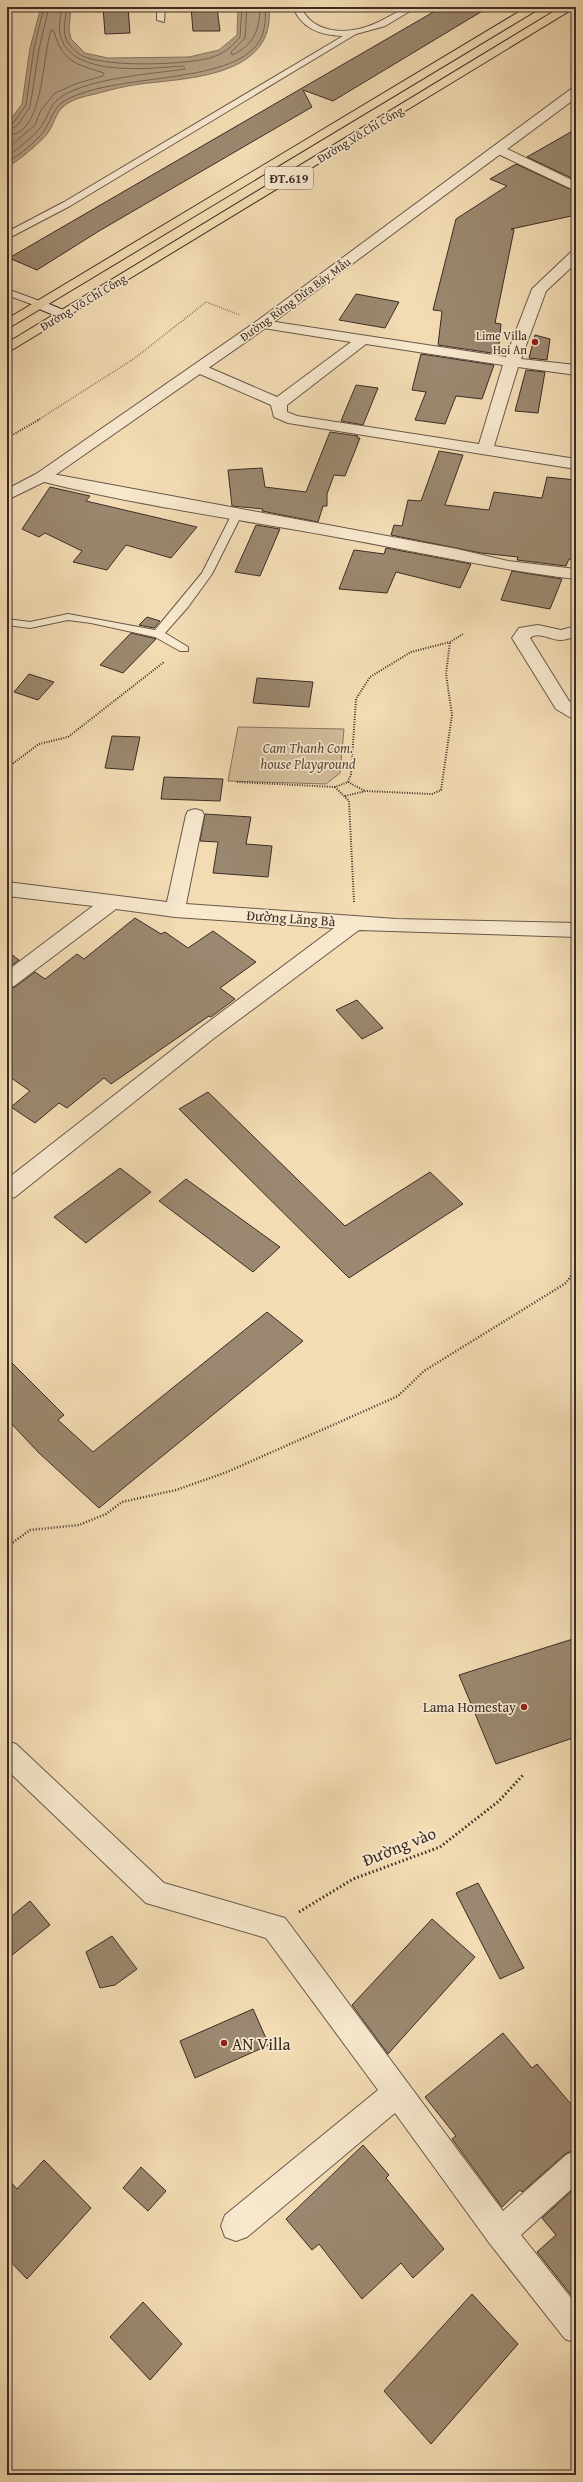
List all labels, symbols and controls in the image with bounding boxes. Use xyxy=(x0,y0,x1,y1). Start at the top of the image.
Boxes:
street label: Đường Võ Chí Công xyxy=(314,101,406,167)
road number: ĐT.619 xyxy=(265,167,313,189)
street label: Đường Rừng Dừa Bảy Mẫu xyxy=(236,253,354,345)
street label: Đường Võ Chí Công xyxy=(37,269,129,335)
place label: Lime Villa Hoi An xyxy=(476,327,527,358)
marker: Lime Villa Hoi An xyxy=(530,337,540,347)
park label: Cam Thanh Com. house Playground xyxy=(260,738,356,774)
street label: Đường Lăng Bà xyxy=(246,905,336,931)
place label: Lama Homestay xyxy=(423,1697,516,1717)
marker: Lama Homestay xyxy=(519,1702,529,1712)
street label: Đường vào xyxy=(358,1820,440,1872)
place label: AN Villa xyxy=(232,2031,291,2056)
marker: AN Villa xyxy=(219,2038,229,2048)

